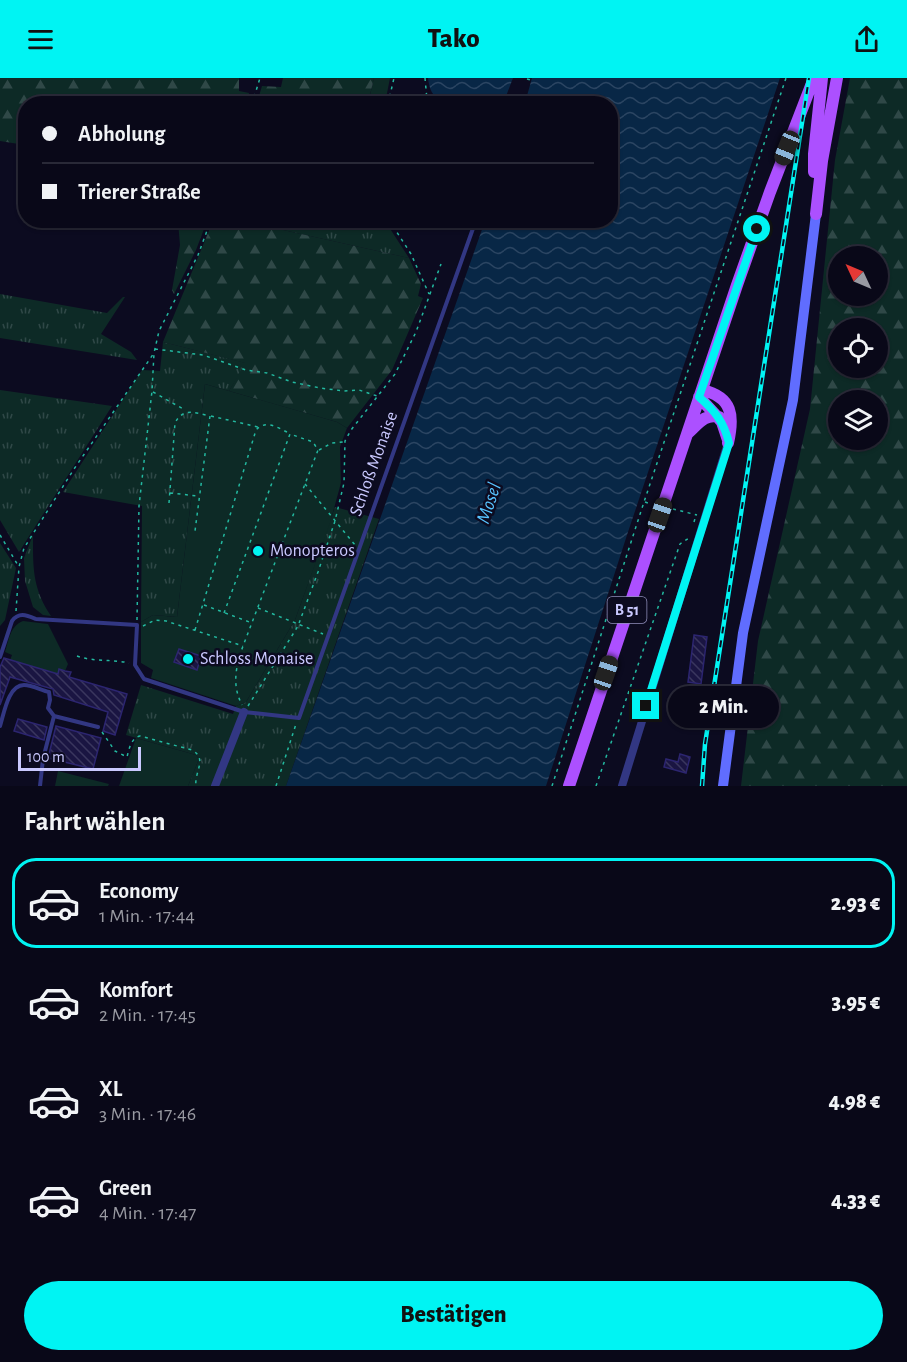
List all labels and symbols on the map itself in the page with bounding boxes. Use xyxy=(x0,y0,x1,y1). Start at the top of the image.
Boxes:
car xyxy=(772,128,802,168)
route start xyxy=(743,215,770,242)
north arrow xyxy=(828,246,888,306)
street label: Schloß Monaise xyxy=(347,409,401,519)
water label: Mosel xyxy=(473,480,505,526)
car xyxy=(646,495,674,535)
place label: Monopteros xyxy=(270,542,355,560)
marker: Monopteros xyxy=(251,544,265,558)
road number: B 51 xyxy=(608,597,646,623)
place label: Schloss Monaise xyxy=(200,650,313,668)
marker: Schloss Monaise xyxy=(181,652,195,666)
car xyxy=(592,653,620,693)
callout: 2 Min. xyxy=(667,685,778,727)
route end xyxy=(632,692,659,719)
scale bar xyxy=(18,744,141,772)

